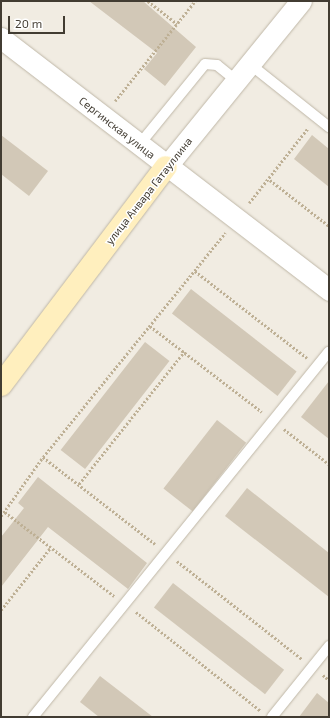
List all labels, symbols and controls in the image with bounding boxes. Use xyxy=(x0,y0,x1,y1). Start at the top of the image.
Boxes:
scale bar xyxy=(10,8,67,34)
text: 20 m xyxy=(15,16,42,30)
street label: Сергинская улица xyxy=(76,94,158,162)
street label: улица Анвара Гатауллина xyxy=(103,135,195,247)

